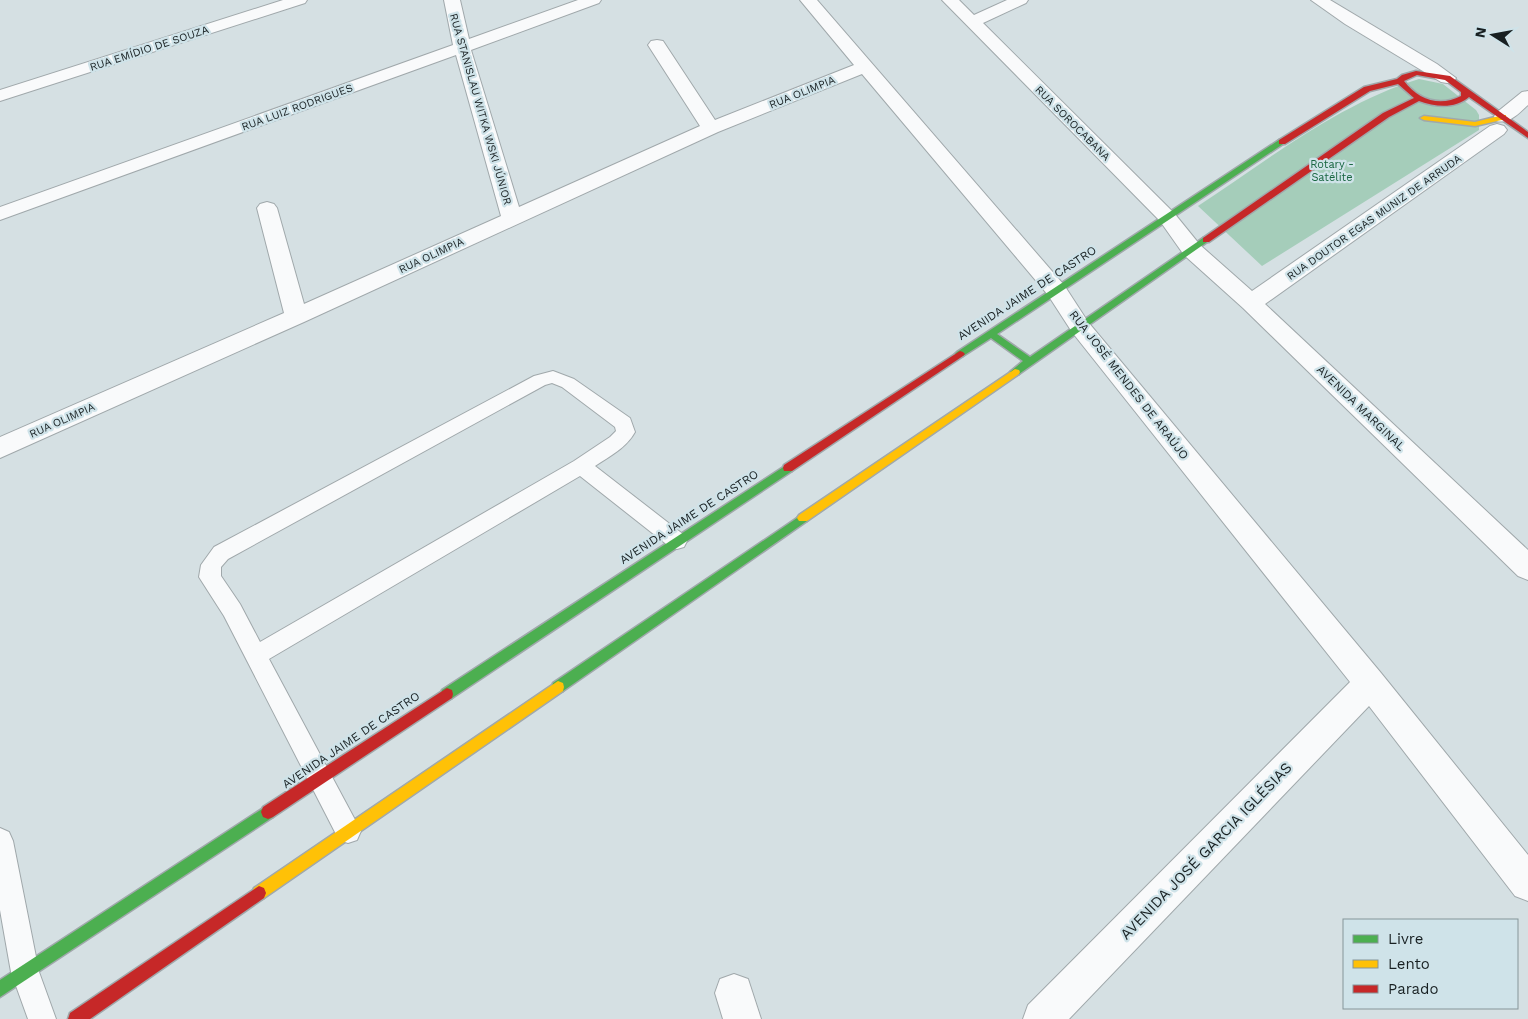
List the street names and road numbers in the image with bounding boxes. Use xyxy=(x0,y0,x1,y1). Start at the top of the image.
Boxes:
street label: RUA STANISLAU WITKA WSKI JÚNIOR xyxy=(447,12,515,206)
street label: RUA EMÍDIO DE SOUZA xyxy=(88,22,210,74)
street label: RUA OLIMPIA xyxy=(767,73,837,112)
street label: RUA LUIZ RODRIGUES xyxy=(240,81,355,134)
street label: RUA SOROCABANA xyxy=(1032,83,1113,164)
street label: RUA DOUTOR EGAS MUNIZ DE ARRUDA xyxy=(1285,152,1464,283)
street label: RUA OLIMPIA xyxy=(397,235,466,276)
street label: AVENIDA JAIME DE CASTRO xyxy=(955,243,1099,343)
street label: RUA JOSÉ MENDES DE ARAÚJO xyxy=(1066,308,1192,462)
street label: AVENIDA MARGINAL xyxy=(1314,362,1408,454)
street label: RUA OLIMPIA xyxy=(28,400,97,441)
street label: AVENIDA JAIME DE CASTRO xyxy=(617,467,761,567)
street label: AVENIDA JAIME DE CASTRO xyxy=(280,689,422,791)
street label: AVENIDA JOSÉ GARCIA IGLÉSIAS xyxy=(1116,759,1296,943)

